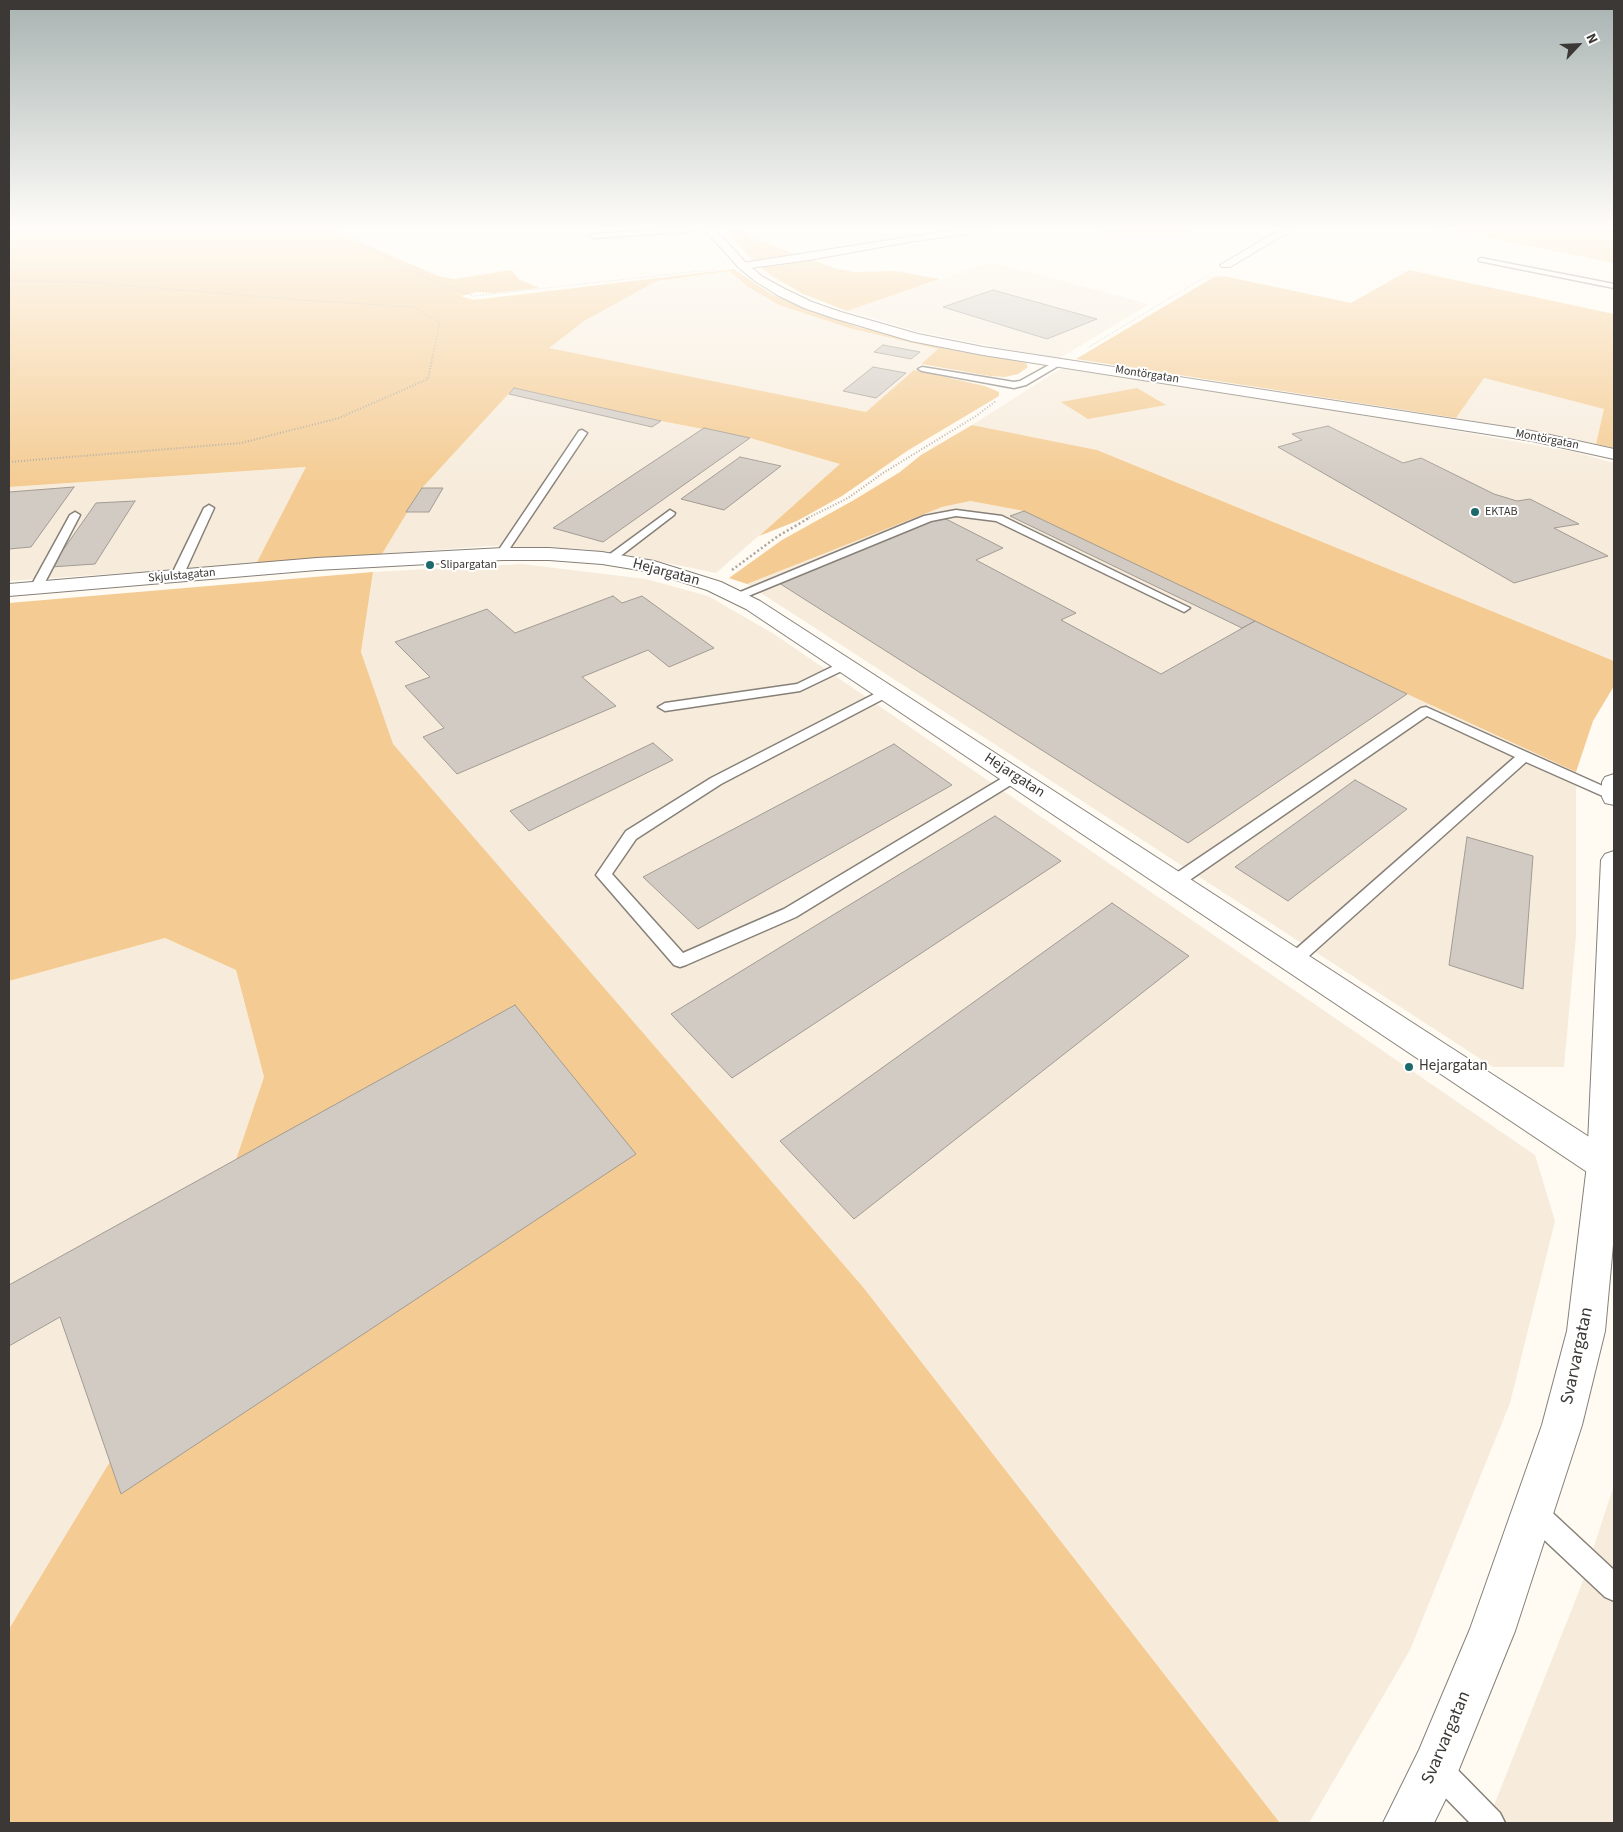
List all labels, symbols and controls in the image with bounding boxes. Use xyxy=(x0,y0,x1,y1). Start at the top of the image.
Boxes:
north arrow xyxy=(1553,20,1603,70)
text: N xyxy=(1581,30,1603,47)
street label: Montörgatan xyxy=(1114,363,1180,387)
street label: Montörgatan xyxy=(1514,427,1580,453)
place label: EKTAB xyxy=(1485,505,1518,519)
marker: EKTAB xyxy=(1469,506,1481,518)
street label: Hejargatan xyxy=(630,555,702,591)
place label: Slipargatan xyxy=(440,558,497,572)
marker: Slipargatan xyxy=(424,559,436,571)
street label: Skjulstagatan xyxy=(148,566,216,586)
street label: Hejargatan xyxy=(980,750,1048,802)
place label: Hejargatan xyxy=(1419,1058,1488,1076)
marker: Hejargatan xyxy=(1403,1061,1415,1073)
street label: Svarvargatan xyxy=(1557,1305,1599,1407)
street label: Svarvargatan xyxy=(1418,1688,1476,1788)

